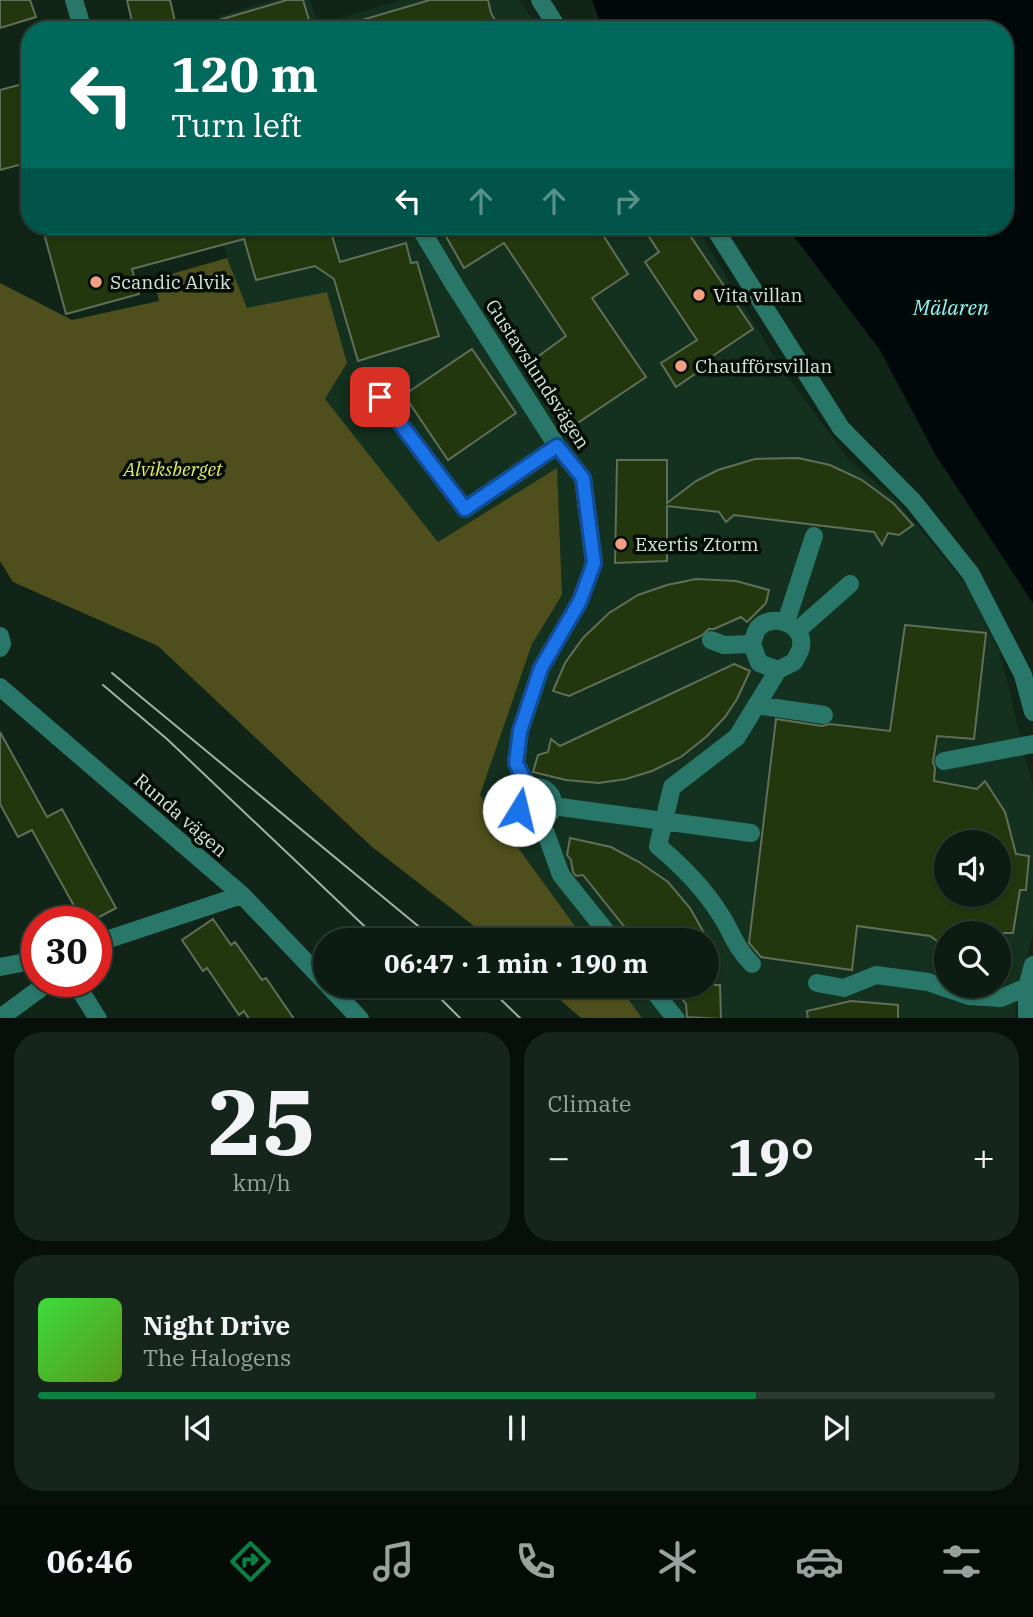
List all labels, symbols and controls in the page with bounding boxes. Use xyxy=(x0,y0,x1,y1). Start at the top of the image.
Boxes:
text: 120 m xyxy=(171,42,318,105)
icon: left xyxy=(56,49,147,140)
text: Turn left xyxy=(171,104,302,146)
icon: left xyxy=(389,182,427,220)
icon: ahead xyxy=(462,182,500,220)
icon: ahead xyxy=(535,182,573,220)
icon: right xyxy=(608,182,646,220)
place label: Scandic Alvik xyxy=(110,270,231,294)
marker: Scandic Alvik xyxy=(88,274,104,290)
place label: Vita villan xyxy=(713,283,803,307)
marker: Vita villan xyxy=(691,287,707,303)
water label: Mälaren xyxy=(912,293,989,321)
street label: Gustavslundsvägen xyxy=(481,295,595,453)
place label: Chaufförsvillan xyxy=(695,354,832,378)
marker: Chaufförsvillan xyxy=(673,358,689,374)
pin xyxy=(350,367,410,427)
icon: arrive xyxy=(361,378,399,416)
park label: Alviksberget xyxy=(121,457,224,481)
place label: Exertis Ztorm xyxy=(635,532,759,556)
marker: Exertis Ztorm xyxy=(613,536,629,552)
street label: Runda vägen xyxy=(129,768,233,862)
position arrow xyxy=(482,773,556,847)
map controls xyxy=(934,830,1011,998)
button: sound xyxy=(934,830,1011,907)
speed limit sign: 30 xyxy=(21,906,112,997)
button: search xyxy=(934,921,1011,998)
text: 06:47 · 1 min · 190 m xyxy=(384,946,648,980)
text: 25 xyxy=(207,1062,316,1180)
text: Climate xyxy=(548,1088,631,1118)
text: 19° xyxy=(728,1123,815,1190)
text: − xyxy=(548,1132,570,1181)
text: + xyxy=(972,1132,995,1181)
text: km/h xyxy=(233,1167,291,1197)
text: Night Drive xyxy=(143,1308,290,1342)
text: The Halogens xyxy=(143,1342,291,1372)
icon: previous xyxy=(179,1409,217,1447)
icon: pause xyxy=(498,1409,536,1447)
icon: next xyxy=(817,1409,855,1447)
icon: directions xyxy=(226,1537,275,1586)
icon: music xyxy=(369,1537,418,1586)
icon: phone xyxy=(511,1537,560,1586)
icon: climate xyxy=(653,1537,702,1586)
icon: car xyxy=(795,1537,844,1586)
icon: filters xyxy=(937,1537,986,1586)
text: 06:46 xyxy=(47,1540,133,1582)

